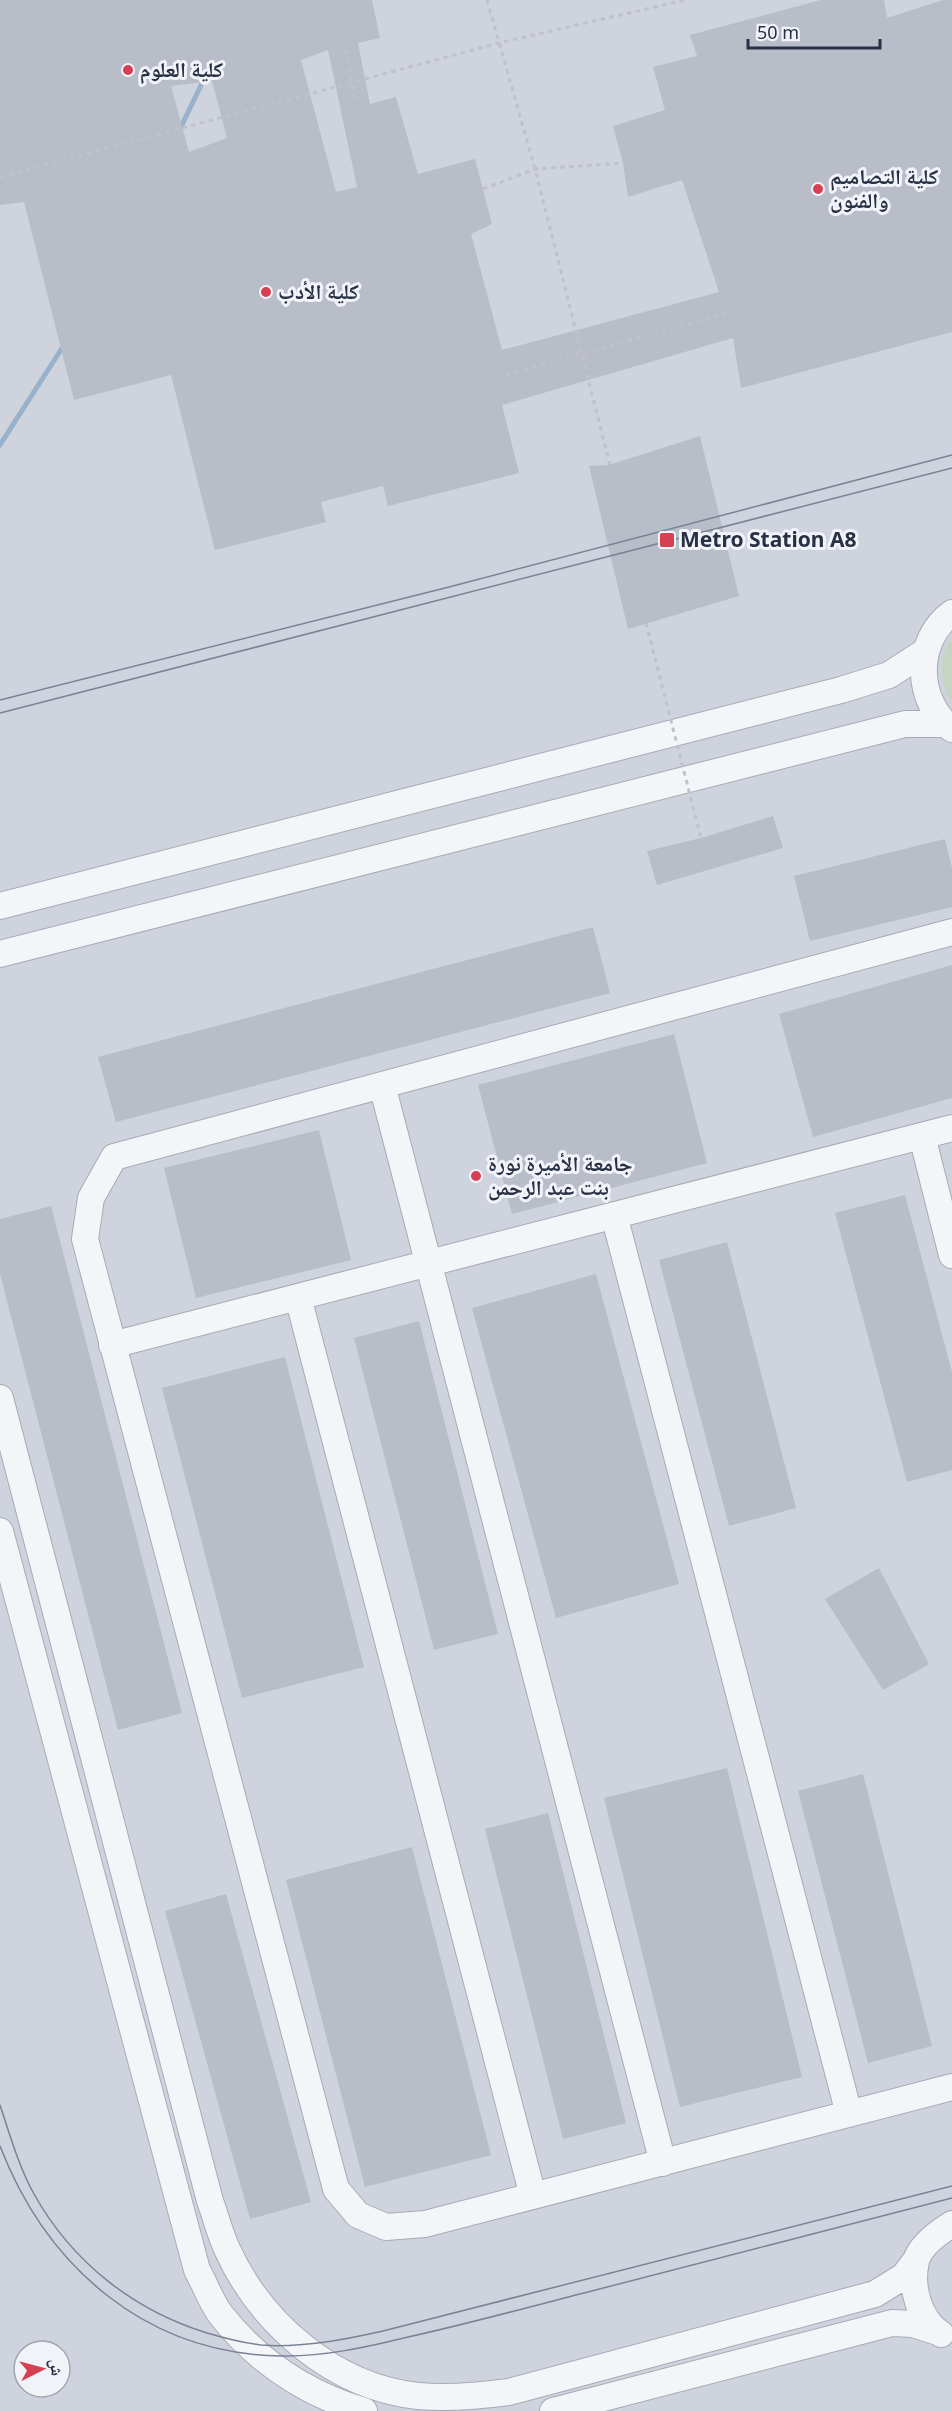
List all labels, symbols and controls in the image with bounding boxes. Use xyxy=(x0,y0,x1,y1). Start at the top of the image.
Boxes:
scale bar xyxy=(748,12,880,50)
text: 50 m xyxy=(757,20,799,44)
place label: كلية العلوم xyxy=(140,55,223,84)
marker: كلية العلوم xyxy=(121,63,135,77)
place label: كلية التصاميم والفنون xyxy=(830,162,938,214)
marker: كلية التصاميم والفنون xyxy=(811,182,825,196)
place label: كلية الأدب xyxy=(278,277,359,305)
marker: كلية الأدب xyxy=(259,285,273,299)
place label: Metro Station A8 xyxy=(680,525,856,553)
marker: Metro Station A8 xyxy=(658,531,676,549)
place label: جامعة الأميرة نورة بنت عبد الرحمن xyxy=(488,1149,633,1201)
marker: جامعة الأميرة نورة بنت عبد الرحمن xyxy=(469,1169,483,1183)
north arrow xyxy=(12,2339,72,2399)
text: ش xyxy=(45,2358,69,2377)

